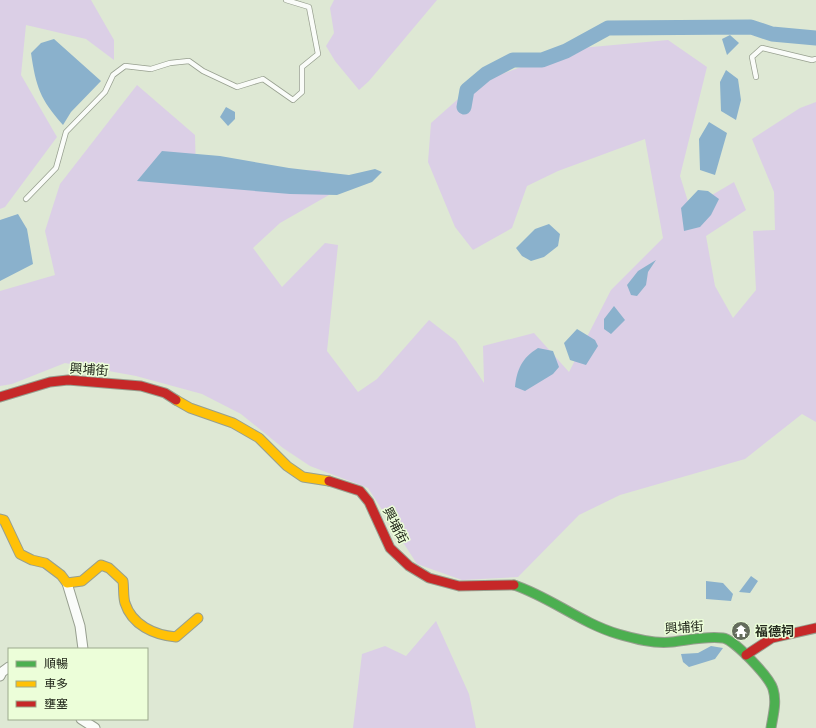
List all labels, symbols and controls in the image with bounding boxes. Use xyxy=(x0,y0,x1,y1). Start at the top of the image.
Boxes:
street label: 興埔街 xyxy=(69,361,109,378)
street label: 興埔街 xyxy=(380,504,411,546)
street label: 興埔街 xyxy=(664,619,704,636)
temple icon: 福德祠 xyxy=(730,620,752,642)
place label: 福德祠 xyxy=(755,624,794,639)
legend xyxy=(8,648,148,720)
text: 順暢 xyxy=(44,657,68,671)
text: 車多 xyxy=(44,677,68,691)
text: 壅塞 xyxy=(44,697,68,711)

